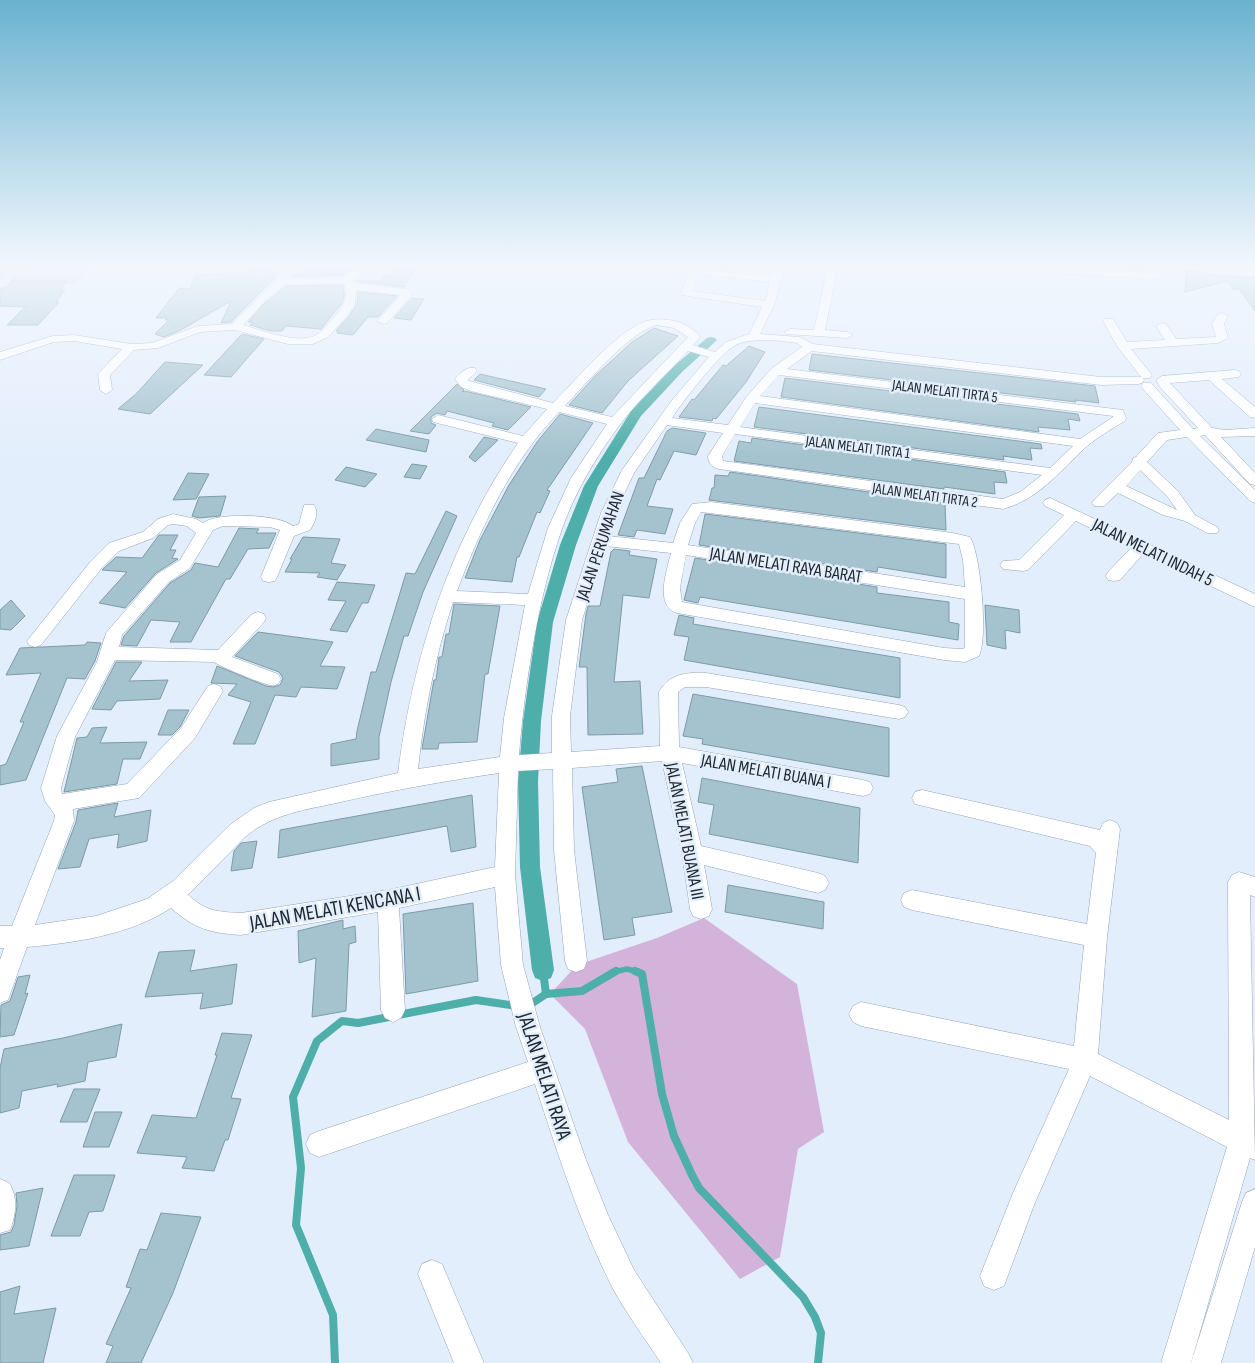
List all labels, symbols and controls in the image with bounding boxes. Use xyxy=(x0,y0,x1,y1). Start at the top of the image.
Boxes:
street label: JALAN MELATI TIRTA 5 xyxy=(890,375,999,407)
street label: JALAN MELATI TIRTA 1 xyxy=(804,432,912,463)
street label: JALAN MELATI TIRTA 2 xyxy=(870,479,979,512)
street label: JALAN PERUMAHAN xyxy=(572,489,629,605)
street label: JALAN MELATI INDAH 5 xyxy=(1088,514,1217,591)
street label: JALAN MELATI RAYA BARAT xyxy=(707,543,864,588)
street label: JALAN MELATI BUANA I xyxy=(698,750,833,793)
street label: JALAN MELATI BUANA III xyxy=(661,760,708,901)
street label: JALAN MELATI KENCANA I xyxy=(247,881,422,936)
street label: JALAN MELATI RAYA xyxy=(512,1009,577,1144)

